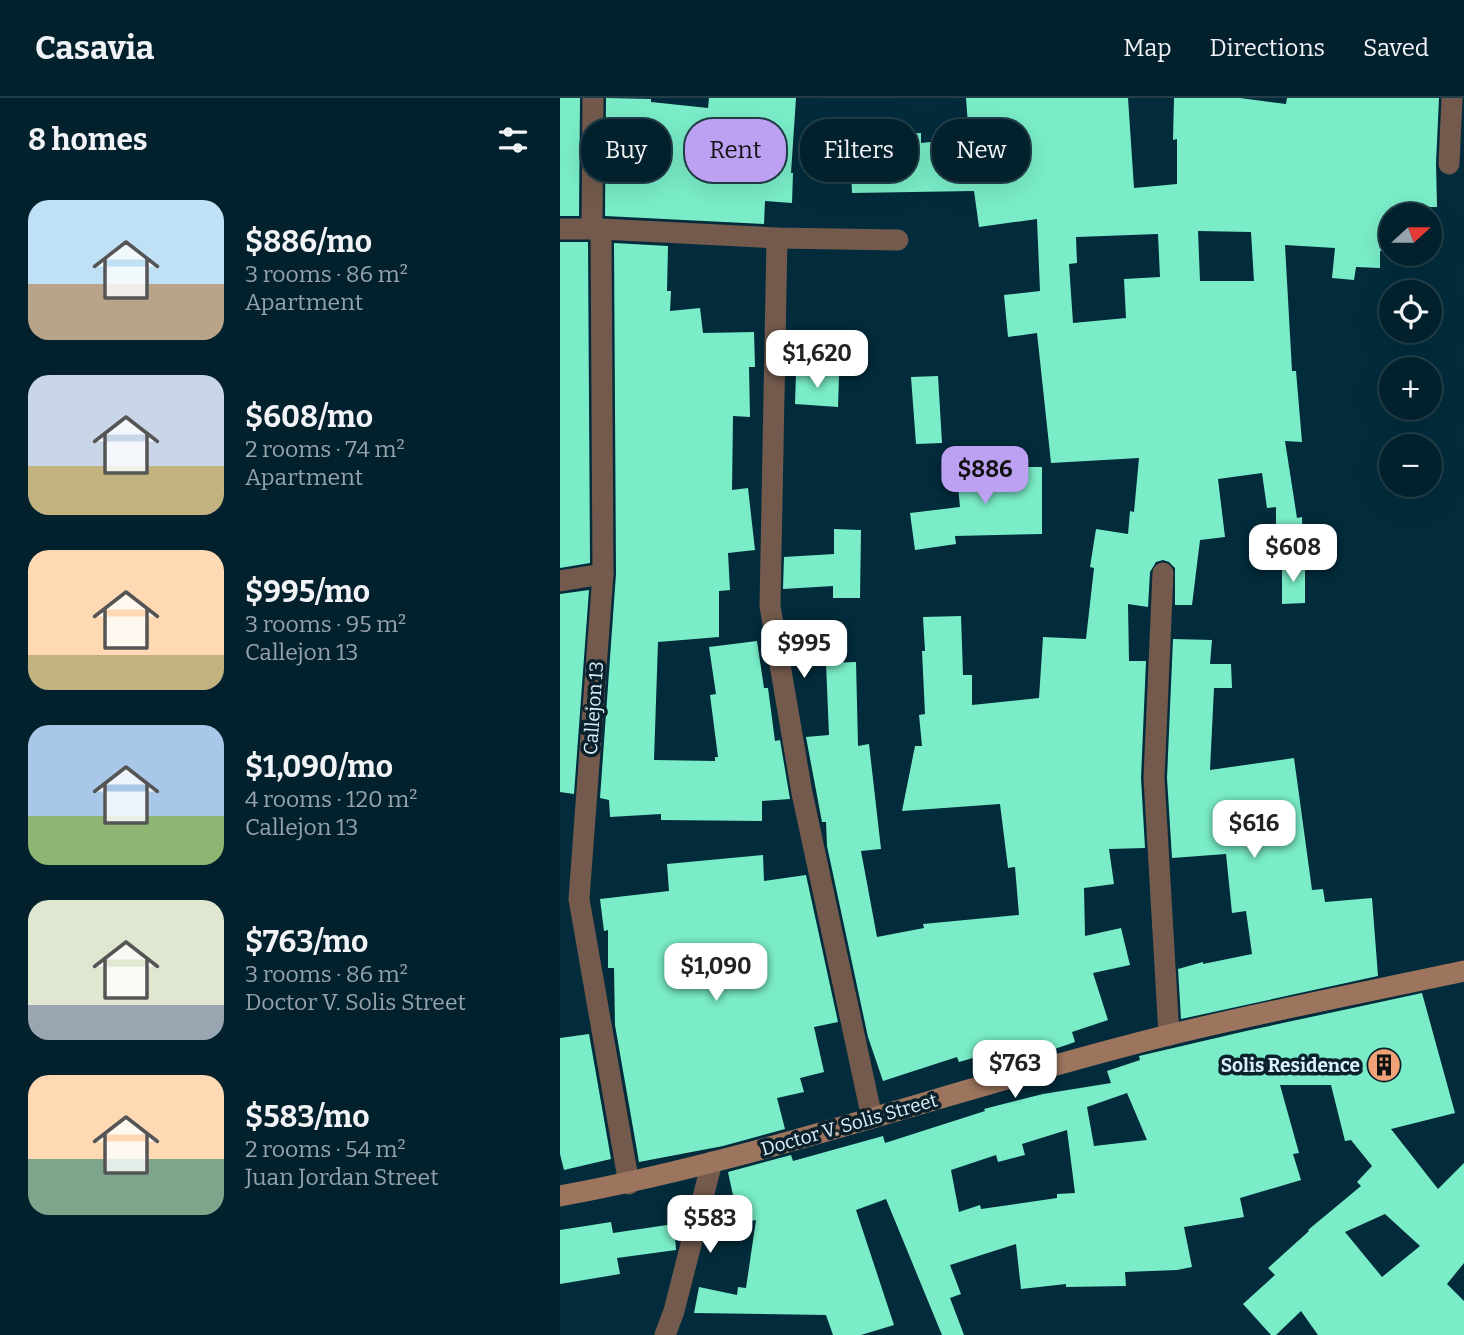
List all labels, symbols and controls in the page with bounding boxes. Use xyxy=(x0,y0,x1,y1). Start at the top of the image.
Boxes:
text: Casavia xyxy=(35,28,154,68)
text: Map xyxy=(1123,34,1172,62)
text: Directions xyxy=(1210,34,1325,62)
text: Saved xyxy=(1363,34,1429,62)
chip: Buy xyxy=(581,119,671,182)
chip: Rent xyxy=(685,119,786,182)
chip: Filters xyxy=(800,119,918,182)
chip: New xyxy=(932,119,1030,182)
icon: filters xyxy=(494,121,532,159)
text: 8 homes xyxy=(28,122,148,158)
north arrow xyxy=(1379,203,1442,266)
map controls xyxy=(1379,203,1442,497)
text: $886/mo xyxy=(245,224,372,260)
icon: home xyxy=(84,228,168,312)
text: 3 rooms · 86 m² xyxy=(245,260,408,288)
button: locate xyxy=(1379,280,1442,343)
text: Apartment xyxy=(245,288,363,316)
pin: $1,620 xyxy=(760,330,874,390)
text: $1,620 xyxy=(782,339,852,367)
button: + xyxy=(1379,357,1442,420)
text: $608/mo xyxy=(245,399,373,435)
icon: home xyxy=(84,403,168,487)
button: − xyxy=(1379,434,1442,497)
text: 2 rooms · 74 m² xyxy=(245,435,405,463)
pin: $886 xyxy=(944,446,1026,506)
text: $886 xyxy=(957,455,1013,483)
text: Apartment xyxy=(245,463,363,491)
pin: $608 xyxy=(1252,524,1334,584)
text: $608 xyxy=(1265,533,1321,561)
text: $995/mo xyxy=(245,574,370,610)
icon: home xyxy=(84,578,168,662)
text: 3 rooms · 95 m² xyxy=(245,610,406,638)
pin: $995 xyxy=(763,620,845,680)
text: $995 xyxy=(777,629,831,657)
text: Callejon 13 xyxy=(245,638,358,666)
street label: Callejon 13 xyxy=(579,660,608,756)
text: $1,090/mo xyxy=(245,749,393,785)
icon: home xyxy=(84,753,168,837)
text: 4 rooms · 120 m² xyxy=(245,785,417,813)
pin: $616 xyxy=(1213,800,1295,860)
text: $616 xyxy=(1229,809,1279,837)
text: Callejon 13 xyxy=(245,813,358,841)
text: $763/mo xyxy=(245,924,368,960)
icon: home xyxy=(84,928,168,1012)
pin: $1,090 xyxy=(659,944,773,1003)
text: $1,090 xyxy=(680,952,752,980)
text: 3 rooms · 86 m² xyxy=(245,960,408,988)
text: Doctor V. Solis Street xyxy=(245,988,466,1016)
pin: $763 xyxy=(974,1040,1056,1100)
building icon: Solis Residence xyxy=(1365,1046,1403,1084)
text: $763 xyxy=(989,1049,1041,1077)
place label: Solis Residence xyxy=(1221,1054,1360,1077)
street label: Doctor V. Solis Street xyxy=(758,1088,940,1161)
text: $583/mo xyxy=(245,1099,369,1135)
icon: home xyxy=(84,1103,168,1187)
text: 2 rooms · 54 m² xyxy=(245,1135,406,1163)
text: Juan Jordan Street xyxy=(245,1163,438,1191)
pin: $583 xyxy=(669,1196,751,1255)
text: $583 xyxy=(683,1204,737,1232)

